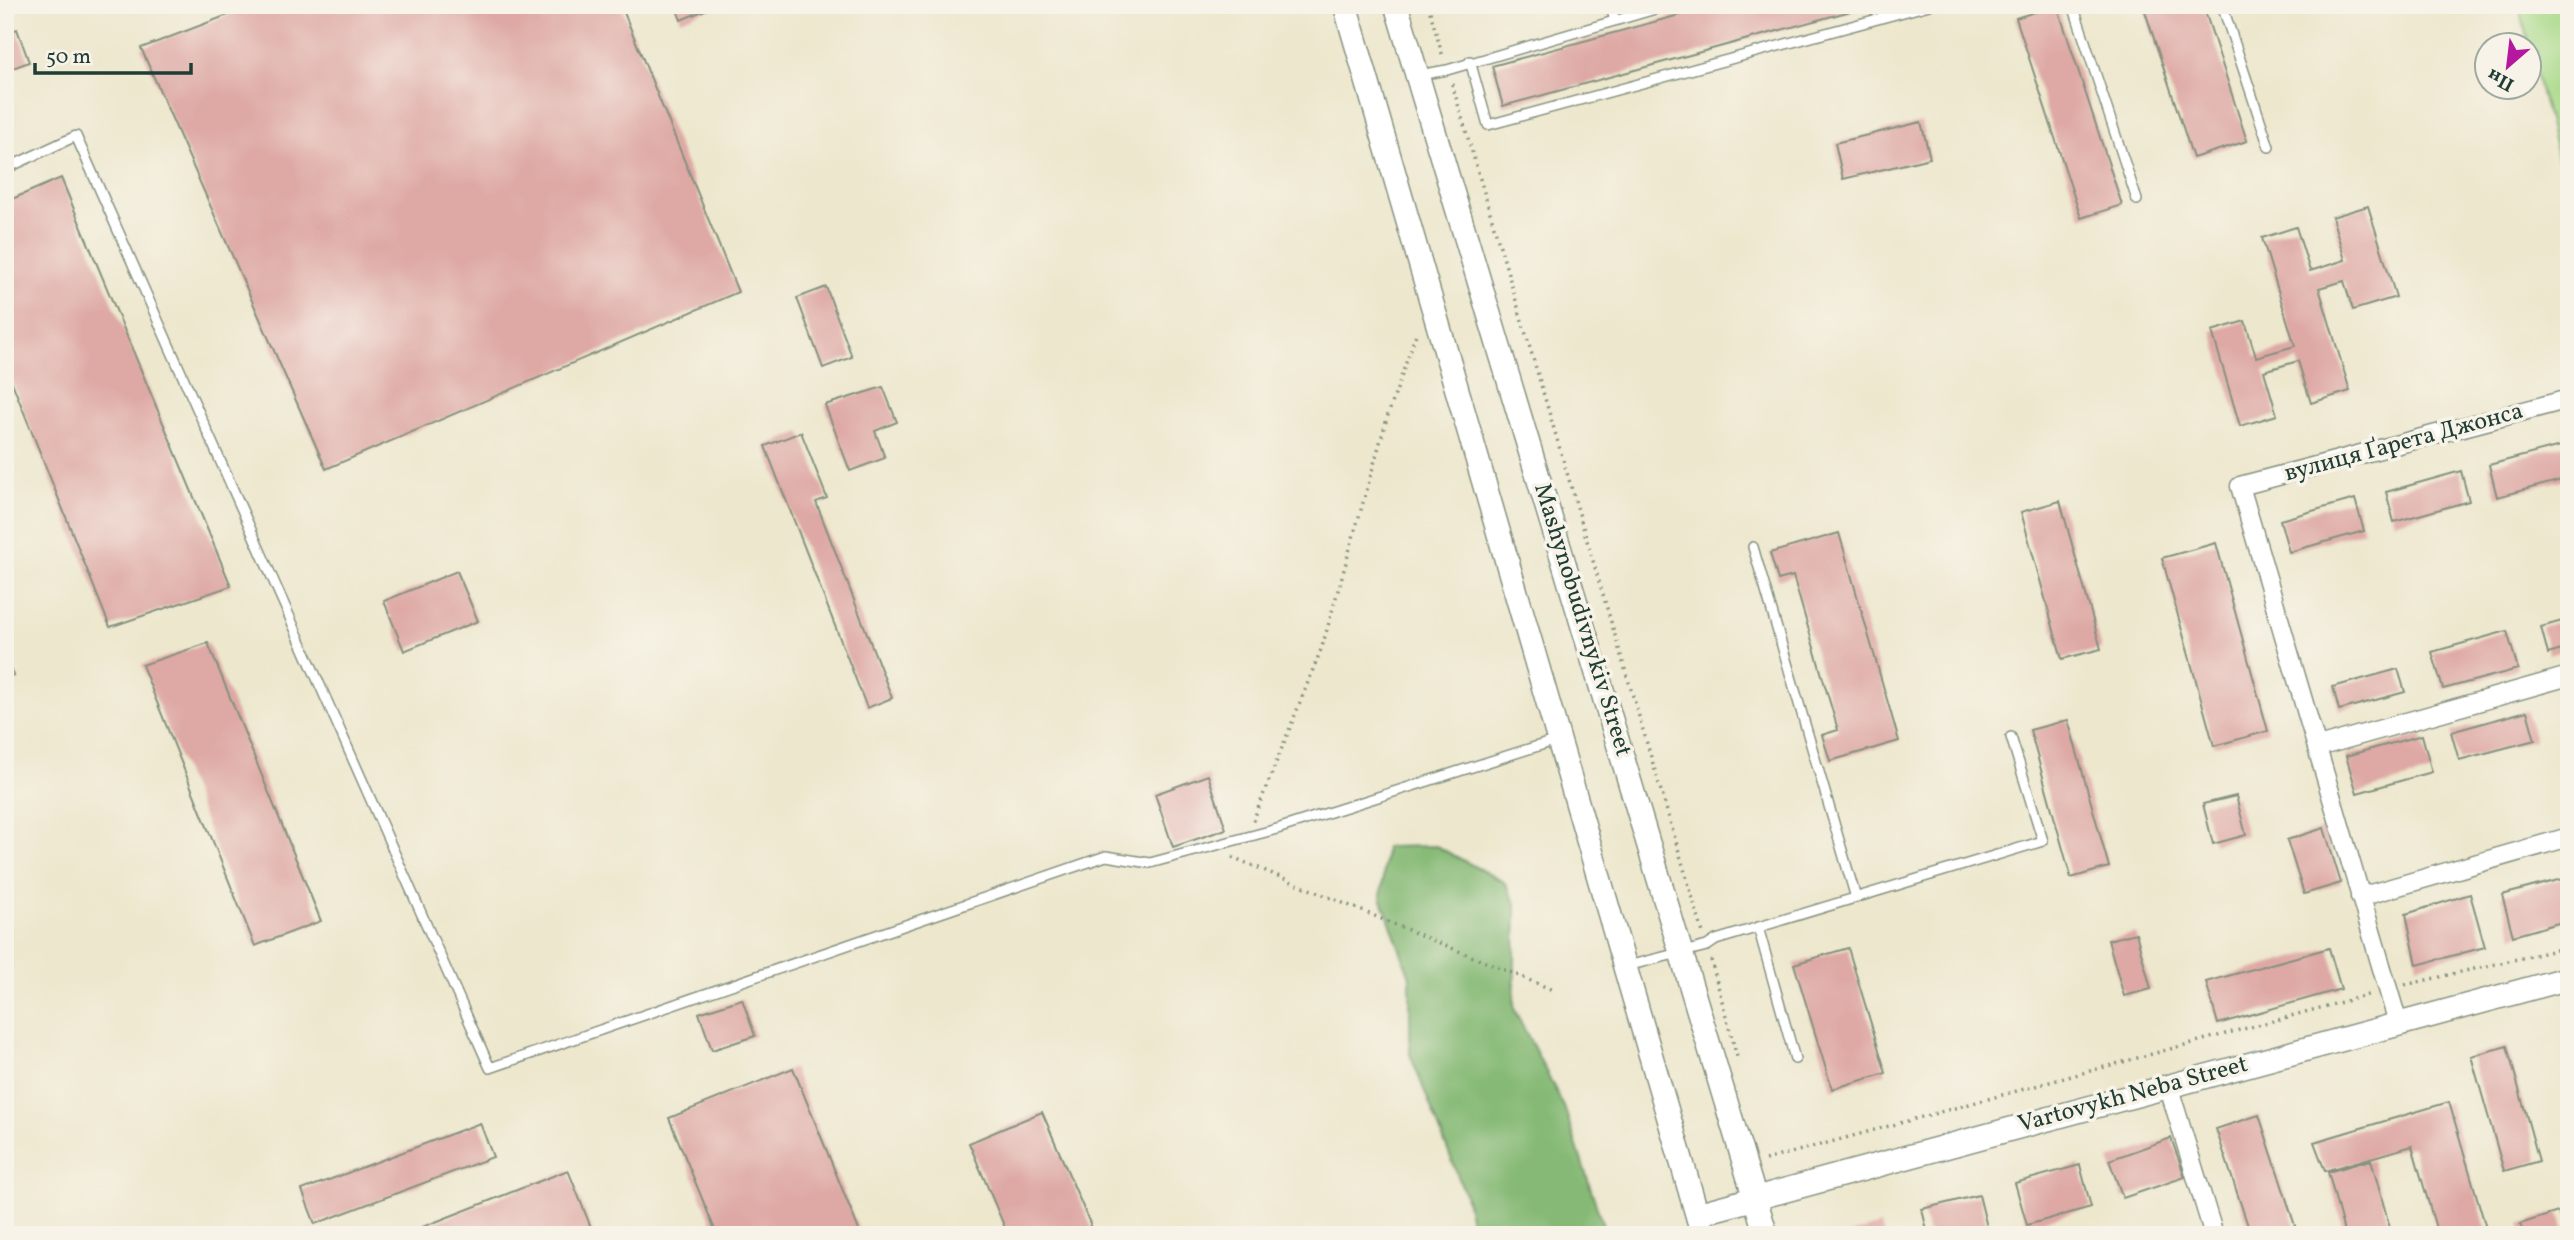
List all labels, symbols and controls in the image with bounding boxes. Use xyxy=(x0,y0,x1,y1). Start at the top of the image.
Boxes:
scale bar xyxy=(35,32,191,76)
north arrow xyxy=(2472,32,2542,102)
text: 50 m xyxy=(46,43,91,72)
text: Пн xyxy=(2483,61,2519,97)
street label: вулиця Ґарета Джонса xyxy=(2281,395,2527,491)
street label: Mashynobudivnykiv Street xyxy=(1524,479,1640,761)
street label: Vartovykh Neba Street xyxy=(2014,1048,2252,1142)

